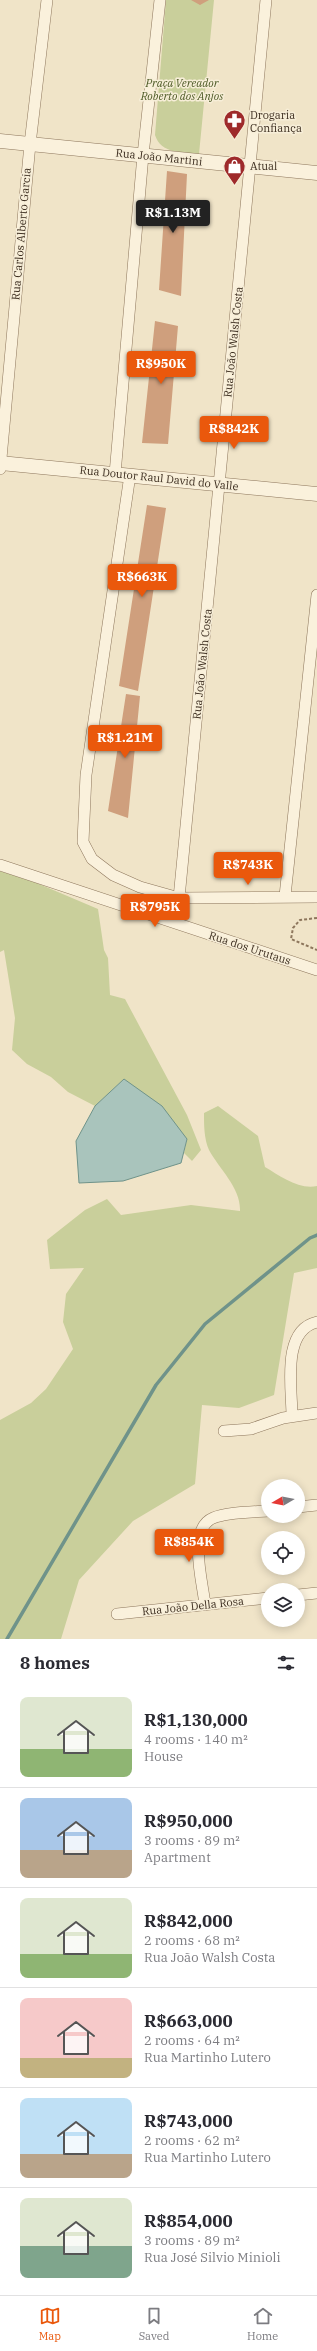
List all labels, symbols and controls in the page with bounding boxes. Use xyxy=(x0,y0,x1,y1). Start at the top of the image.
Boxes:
park label: Praça Vereador Roberto dos Anjos xyxy=(140,76,224,103)
pharmacy icon: Drogaria Confiança xyxy=(222,108,248,141)
place label: Drogaria Confiança xyxy=(250,108,302,135)
street label: Rua João Martini xyxy=(115,145,204,169)
shop icon: Atual xyxy=(222,153,248,186)
place label: Atual xyxy=(250,159,277,173)
street label: Rua Carlos Alberto Garcia xyxy=(8,167,34,301)
pin: R$1.13M xyxy=(136,200,210,234)
text: R$1.13M xyxy=(145,204,201,221)
street label: Rua João Walsh Costa xyxy=(220,286,246,398)
pin: R$950K xyxy=(128,351,194,385)
text: R$950K xyxy=(136,355,186,372)
pin: R$842K xyxy=(201,416,267,450)
text: R$842K xyxy=(209,420,259,437)
street label: Rua Doutor Raul David do Valle xyxy=(79,463,239,493)
pin: R$663K xyxy=(109,564,175,598)
text: R$663K xyxy=(117,568,167,585)
street label: Rua João Walsh Costa xyxy=(189,608,215,720)
pin: R$1.21M xyxy=(88,725,162,759)
text: R$1.21M xyxy=(97,729,153,746)
pin: R$743K xyxy=(215,852,281,886)
text: R$743K xyxy=(223,856,273,873)
pin: R$795K xyxy=(122,894,188,928)
text: R$795K xyxy=(130,898,180,915)
street label: Rua dos Urutaus xyxy=(207,928,293,968)
north arrow xyxy=(261,1479,305,1523)
map controls xyxy=(261,1479,305,1627)
pin: R$854K xyxy=(156,1529,222,1563)
button: locate xyxy=(261,1531,305,1575)
text: R$854K xyxy=(164,1533,214,1550)
button: layers xyxy=(261,1583,305,1627)
street label: Rua João Della Rosa xyxy=(141,1594,245,1618)
text: 8 homes xyxy=(20,1652,90,1674)
icon: filters xyxy=(275,1652,297,1674)
text: R$1,130,000 xyxy=(144,1709,248,1731)
icon: home xyxy=(52,1713,100,1761)
text: 4 rooms · 140 m² xyxy=(144,1731,248,1748)
text: House xyxy=(144,1748,183,1765)
text: R$950,000 xyxy=(144,1810,233,1832)
icon: home xyxy=(52,1814,100,1862)
text: 3 rooms · 89 m² xyxy=(144,1832,240,1849)
text: Apartment xyxy=(144,1849,211,1866)
text: R$842,000 xyxy=(144,1910,233,1932)
icon: home xyxy=(52,1914,100,1962)
text: 2 rooms · 68 m² xyxy=(144,1932,240,1949)
text: Rua João Walsh Costa xyxy=(144,1949,275,1966)
text: R$663,000 xyxy=(144,2010,233,2032)
icon: home xyxy=(52,2014,100,2062)
text: 2 rooms · 64 m² xyxy=(144,2032,240,2049)
text: Rua Martinho Lutero xyxy=(144,2049,271,2066)
text: R$743,000 xyxy=(144,2110,233,2132)
icon: home xyxy=(52,2114,100,2162)
text: 2 rooms · 62 m² xyxy=(144,2132,240,2149)
text: Rua Martinho Lutero xyxy=(144,2149,271,2166)
text: R$854,000 xyxy=(144,2210,233,2232)
icon: home xyxy=(52,2214,100,2262)
text: 3 rooms · 89 m² xyxy=(144,2232,240,2249)
text: Rua José Silvio Minioli xyxy=(144,2249,281,2266)
tab: Map xyxy=(39,2305,61,2343)
tab: Saved xyxy=(139,2305,169,2343)
tab: Home xyxy=(247,2305,278,2343)

